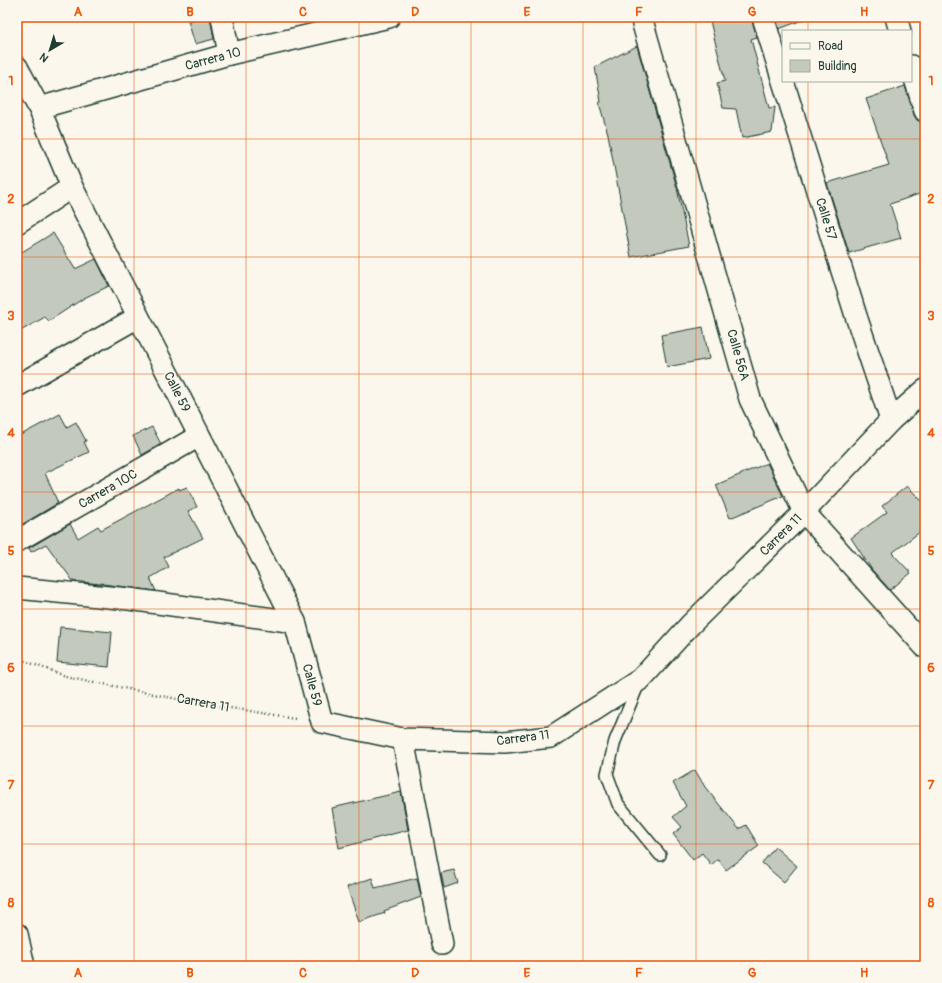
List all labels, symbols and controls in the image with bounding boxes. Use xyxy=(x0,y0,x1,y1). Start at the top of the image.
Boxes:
text: A xyxy=(74,4,83,20)
text: B xyxy=(186,4,194,20)
text: C xyxy=(299,4,307,20)
text: D xyxy=(411,4,419,20)
text: E xyxy=(524,4,531,20)
text: F xyxy=(635,4,643,20)
text: G xyxy=(748,4,757,20)
text: H xyxy=(860,4,868,20)
north arrow xyxy=(30,30,70,70)
legend xyxy=(782,30,912,82)
text: Road xyxy=(818,39,843,54)
street label: Carrera 10 xyxy=(183,44,243,74)
text: N xyxy=(37,50,51,65)
text: Building xyxy=(818,59,857,74)
text: 1 xyxy=(8,73,14,89)
text: 1 xyxy=(928,73,934,89)
text: 2 xyxy=(7,191,15,207)
text: 2 xyxy=(927,191,935,207)
street label: Calle 57 xyxy=(812,196,840,242)
text: 3 xyxy=(7,308,15,324)
text: 3 xyxy=(927,308,935,324)
street label: Calle 56A xyxy=(723,328,753,383)
street label: Calle 59 xyxy=(160,369,194,415)
text: 4 xyxy=(7,425,15,441)
text: 4 xyxy=(927,425,935,441)
street label: Carrera 10C xyxy=(76,466,140,512)
street label: Carrera 11 xyxy=(757,511,805,559)
text: 5 xyxy=(7,543,15,559)
text: 5 xyxy=(927,543,935,559)
text: 6 xyxy=(7,660,15,676)
text: 6 xyxy=(927,660,935,676)
street label: Calle 59 xyxy=(299,662,325,708)
street label: Carrera 11 xyxy=(175,691,231,715)
street label: Carrera 11 xyxy=(496,727,550,749)
text: 7 xyxy=(8,777,15,793)
text: 7 xyxy=(928,777,935,793)
text: 8 xyxy=(8,895,15,911)
text: 8 xyxy=(928,895,935,911)
text: A xyxy=(74,965,83,981)
text: B xyxy=(186,965,194,981)
text: C xyxy=(299,965,307,981)
text: D xyxy=(411,965,419,981)
text: E xyxy=(524,965,531,981)
text: F xyxy=(635,965,643,981)
text: G xyxy=(748,965,757,981)
text: H xyxy=(860,965,868,981)

